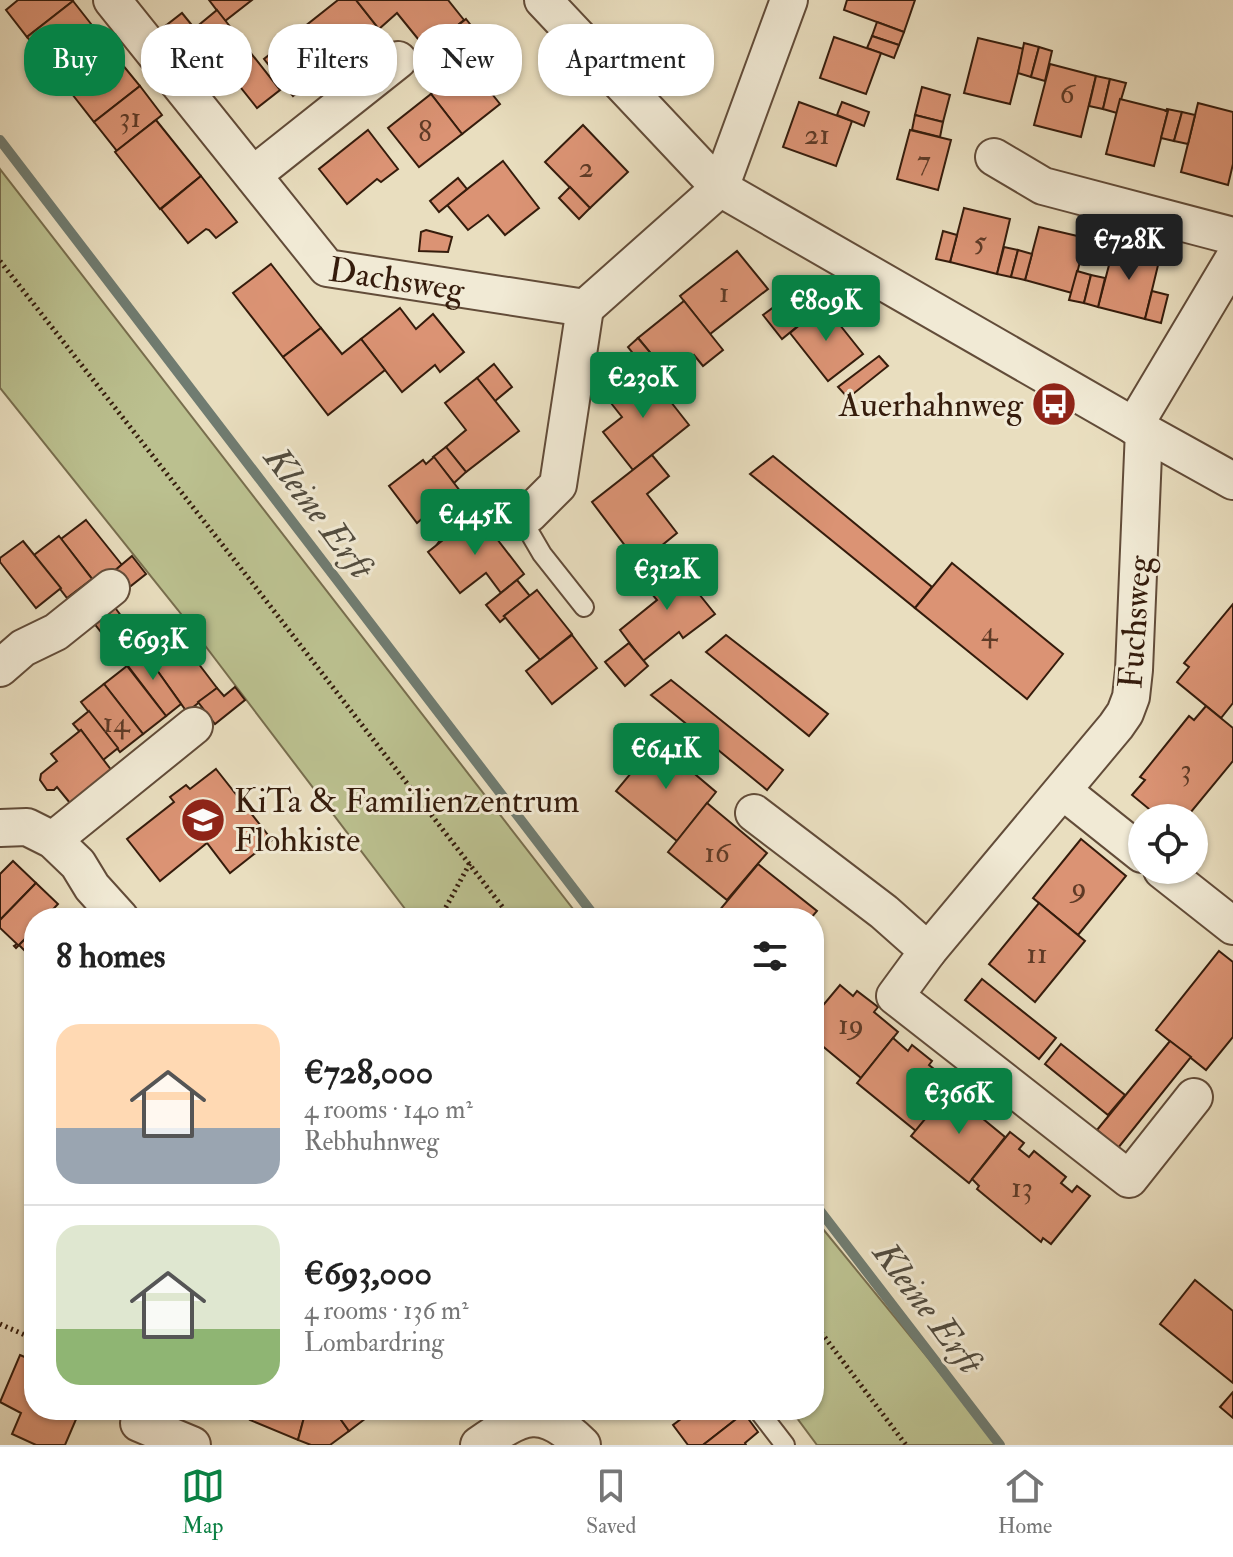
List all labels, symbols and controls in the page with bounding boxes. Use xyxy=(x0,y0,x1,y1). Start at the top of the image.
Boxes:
chip: Buy xyxy=(24,24,125,96)
chip: Rent xyxy=(141,24,252,96)
chip: Filters xyxy=(268,24,397,96)
chip: New xyxy=(413,24,522,96)
chip: Apartment xyxy=(538,24,714,96)
house number: 6 xyxy=(1059,75,1076,112)
house number: 31 xyxy=(119,99,141,136)
house number: 8 xyxy=(418,113,432,150)
house number: 21 xyxy=(804,116,830,153)
house number: 7 xyxy=(917,142,931,179)
house number: 2 xyxy=(578,149,594,186)
pin: €728K xyxy=(1073,214,1185,282)
house number: 5 xyxy=(973,223,987,260)
text: €728K xyxy=(1094,224,1164,256)
street label: Dachsweg xyxy=(326,249,468,312)
house number: 1 xyxy=(719,274,729,311)
pin: €809K xyxy=(770,275,882,343)
text: €809K xyxy=(790,285,862,317)
pin: €230K xyxy=(587,352,699,420)
text: €230K xyxy=(608,362,678,394)
bus stop icon: Auerhahnweg xyxy=(1030,380,1078,428)
place label: Auerhahnweg xyxy=(838,384,1024,427)
water label: Kleine Erft xyxy=(253,436,384,590)
pin: €445K xyxy=(419,489,531,557)
text: €445K xyxy=(439,499,511,531)
pin: €312K xyxy=(611,544,723,612)
street label: Fuchsweg xyxy=(1109,553,1162,690)
text: €312K xyxy=(634,554,700,586)
house number: 4 xyxy=(981,613,999,650)
pin: €693K xyxy=(97,614,209,682)
text: €693K xyxy=(118,624,188,656)
house number: 14 xyxy=(103,704,131,741)
pin: €641K xyxy=(610,723,722,791)
text: €641K xyxy=(631,733,701,765)
house number: 3 xyxy=(1180,751,1192,788)
place label: KiTa & Familienzentrum Flohkiste xyxy=(234,780,579,862)
school or university icon: KiTa & Familienzentrum Flohkiste xyxy=(179,796,227,844)
map controls xyxy=(1128,804,1208,884)
button: locate xyxy=(1128,804,1208,884)
house number: 16 xyxy=(704,834,732,871)
house number: 9 xyxy=(1069,869,1087,906)
icon: filters xyxy=(748,934,792,978)
text: 8 homes xyxy=(56,935,165,978)
house number: 11 xyxy=(1026,935,1048,972)
house number: 19 xyxy=(838,1006,864,1043)
text: €728,000 xyxy=(304,1051,433,1094)
icon: home xyxy=(120,1056,216,1152)
pin: €366K xyxy=(903,1068,1015,1136)
text: €366K xyxy=(924,1078,994,1110)
text: 4 rooms · 140 m² xyxy=(304,1094,473,1126)
text: Rebhuhnweg xyxy=(304,1126,439,1158)
house number: 13 xyxy=(1011,1169,1033,1206)
water label: Kleine Erft xyxy=(862,1231,993,1385)
text: €693,000 xyxy=(304,1252,432,1295)
icon: home xyxy=(120,1257,216,1353)
text: 4 rooms · 136 m² xyxy=(304,1295,469,1327)
text: Lombardring xyxy=(304,1327,444,1359)
tab: Map xyxy=(181,1464,225,1540)
tab: Saved xyxy=(586,1464,636,1540)
tab: Home xyxy=(998,1464,1052,1540)

